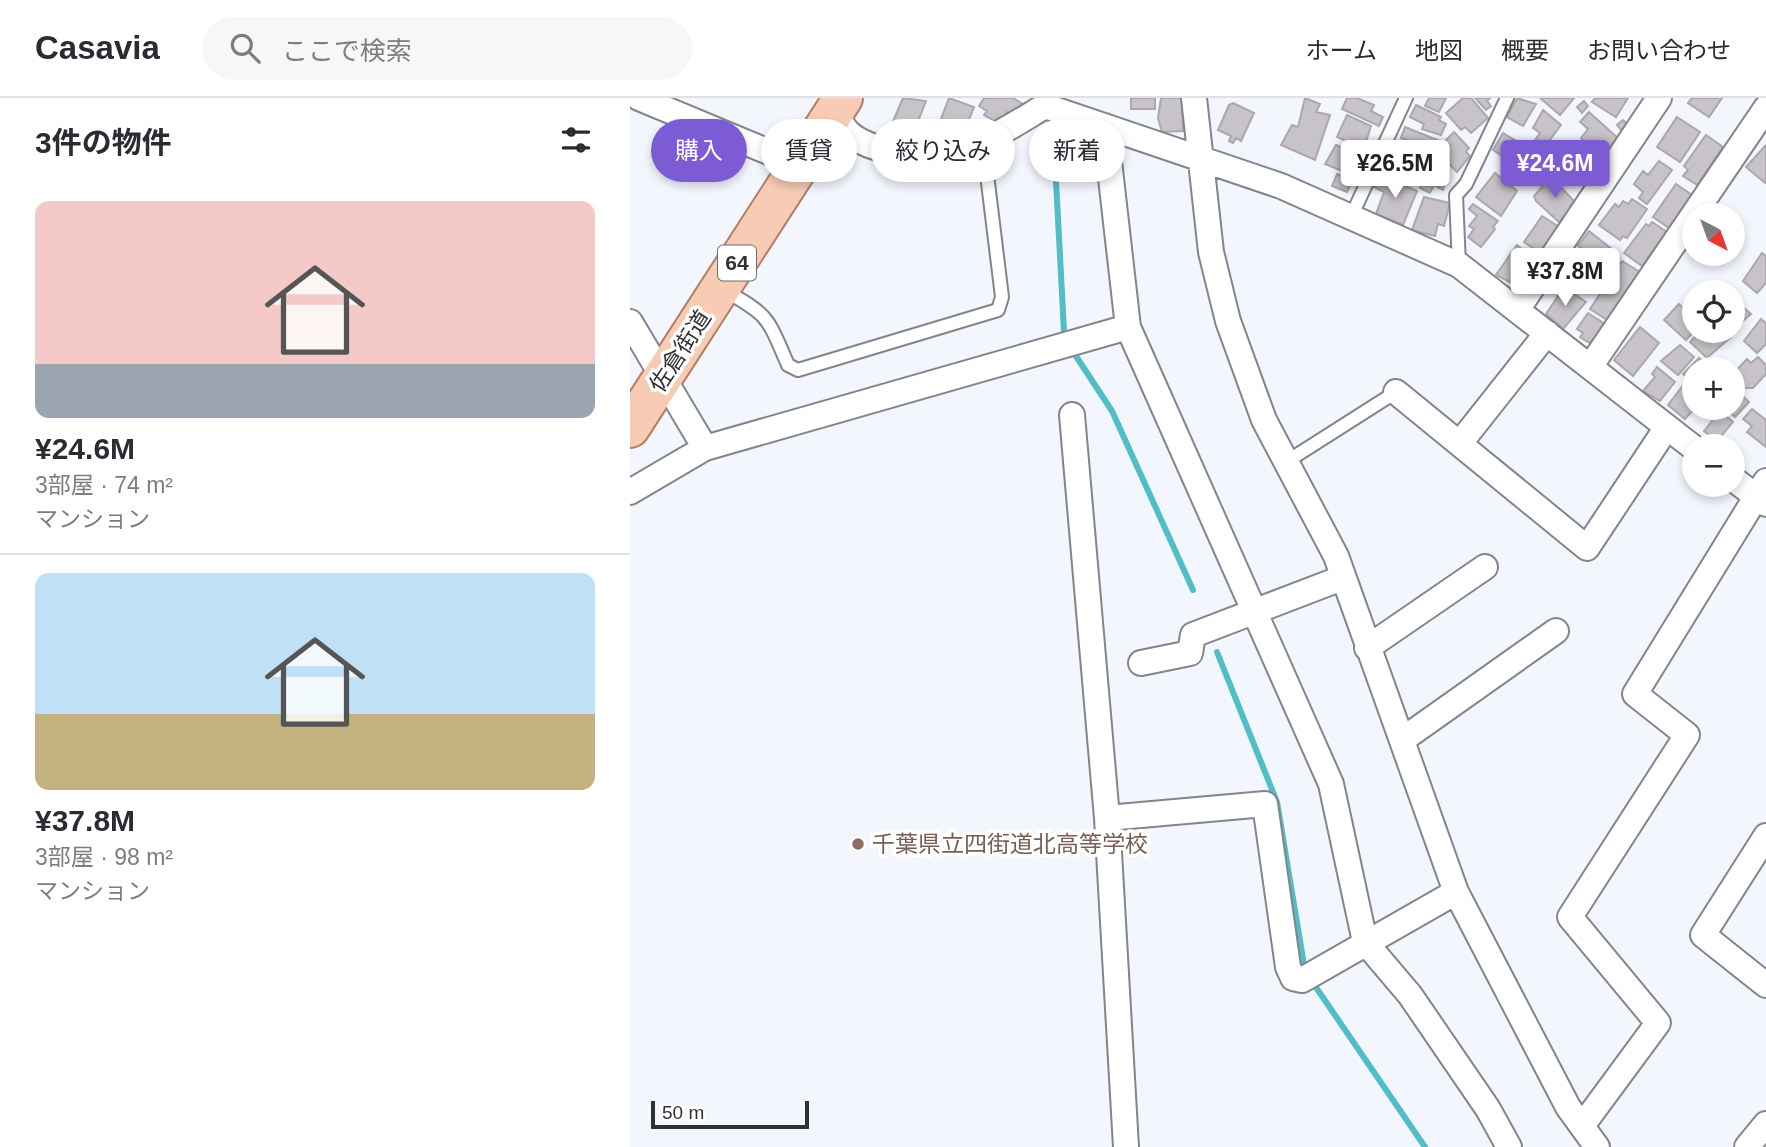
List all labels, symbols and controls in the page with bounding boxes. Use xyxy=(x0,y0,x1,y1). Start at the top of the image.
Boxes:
search box xyxy=(202,17,692,80)
text: Casavia xyxy=(35,29,160,66)
icon: search xyxy=(226,29,264,67)
text: ここで検索 xyxy=(282,36,412,66)
text: ホーム xyxy=(1306,37,1377,64)
text: 地図 xyxy=(1415,37,1463,64)
text: 概要 xyxy=(1501,37,1549,64)
text: お問い合わせ xyxy=(1587,37,1731,64)
chip: 購入 xyxy=(651,119,747,182)
chip: 賃貸 xyxy=(761,119,857,182)
chip: 絞り込み xyxy=(871,119,1015,182)
chip: 新着 xyxy=(1029,119,1125,182)
icon: filters xyxy=(557,121,595,159)
text: 3件の物件 xyxy=(35,126,172,159)
pin: ¥26.5M xyxy=(1338,140,1452,200)
pin: ¥24.6M xyxy=(1498,140,1612,200)
text: ¥26.5M xyxy=(1357,150,1433,176)
text: ¥24.6M xyxy=(1517,150,1593,176)
north arrow xyxy=(1682,203,1745,266)
map controls xyxy=(1682,203,1745,497)
road number: 64 xyxy=(718,246,756,280)
icon: home xyxy=(252,247,378,373)
pin: ¥37.8M xyxy=(1508,248,1622,308)
text: ¥37.8M xyxy=(1527,258,1603,284)
button: locate xyxy=(1682,280,1745,343)
street label: 佐倉街道 xyxy=(644,305,716,397)
button: + xyxy=(1682,357,1745,420)
text: ¥24.6M xyxy=(35,432,135,465)
button: − xyxy=(1682,434,1745,497)
text: 3部屋 · 74 m² xyxy=(35,472,173,498)
text: マンション xyxy=(35,506,150,532)
icon: home xyxy=(252,619,378,745)
text: ¥37.8M xyxy=(35,804,135,837)
place label: 千葉県立四街道北高等学校 xyxy=(872,831,1148,857)
marker: 千葉県立四街道北高等学校 xyxy=(850,836,866,852)
text: 3部屋 · 98 m² xyxy=(35,844,173,870)
text: マンション xyxy=(35,878,150,904)
scale bar xyxy=(651,1098,808,1130)
text: 50 m xyxy=(662,1102,704,1123)

